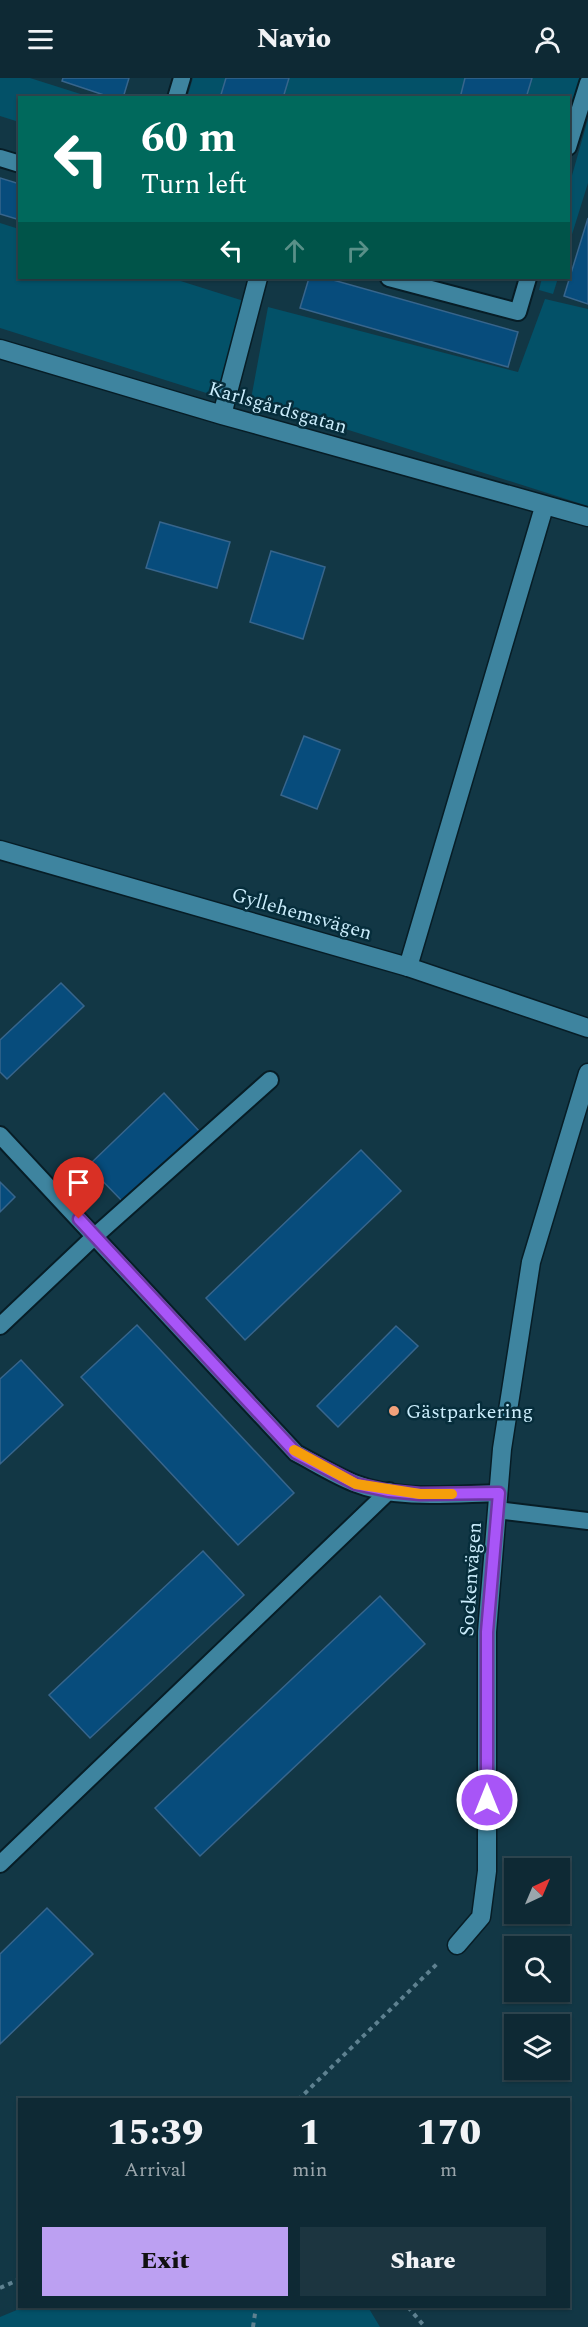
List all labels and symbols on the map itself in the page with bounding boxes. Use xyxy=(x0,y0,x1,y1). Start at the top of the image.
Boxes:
street label: Karlsgårdsgatan xyxy=(205,374,351,442)
street label: Gyllehemsvägen xyxy=(228,880,375,948)
pin xyxy=(53,1157,104,1219)
place label: Gästparkering xyxy=(406,1397,533,1427)
marker: Gästparkering xyxy=(387,1404,401,1418)
street label: Sockenvägen xyxy=(452,1521,490,1637)
position arrow xyxy=(455,1768,519,1832)
north arrow xyxy=(504,1858,570,1924)

